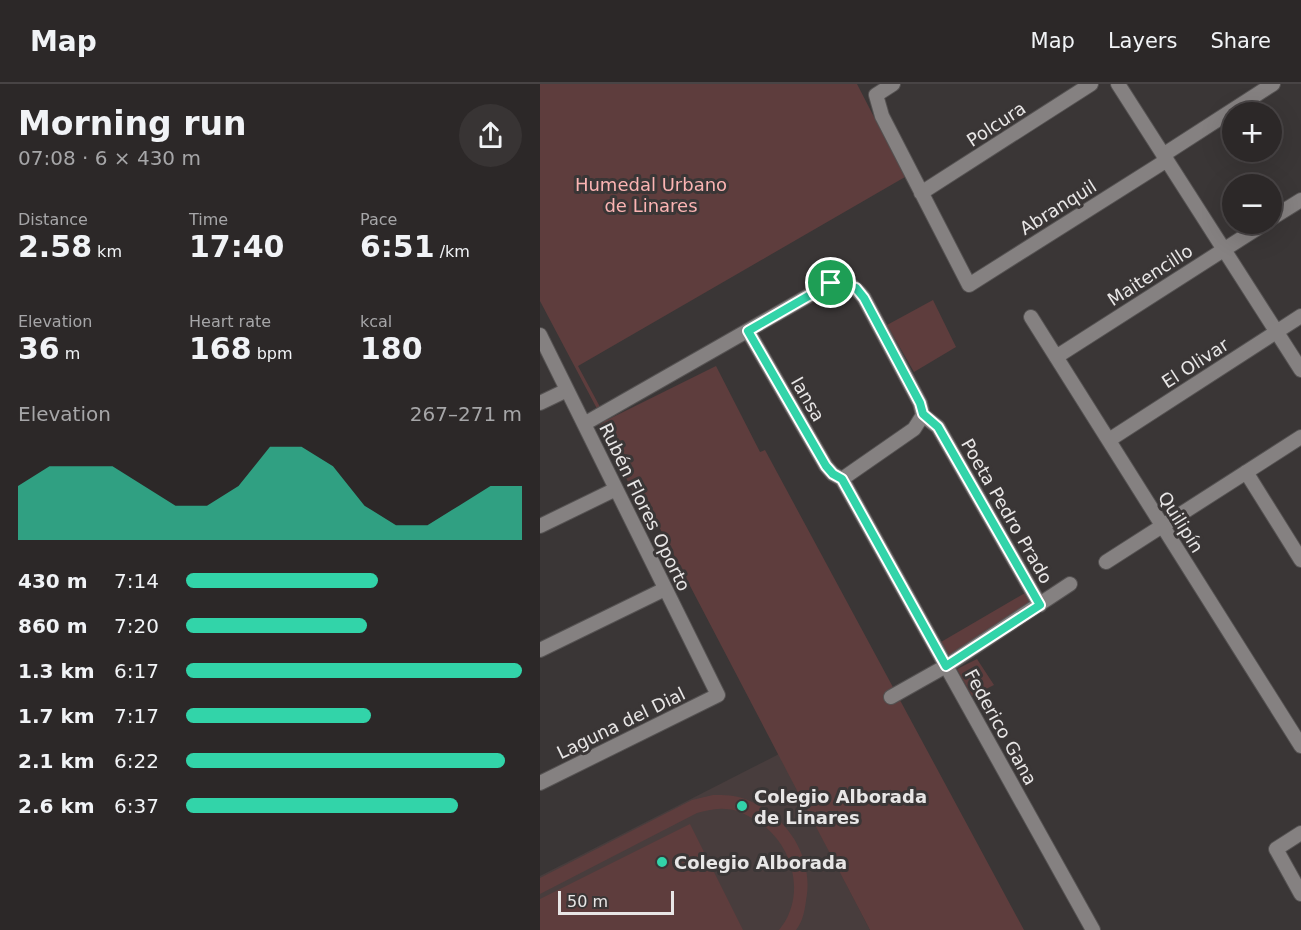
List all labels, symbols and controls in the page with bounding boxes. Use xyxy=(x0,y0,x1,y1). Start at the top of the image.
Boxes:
text: Map xyxy=(30,25,97,58)
text: Map xyxy=(1031,29,1075,53)
text: Layers xyxy=(1108,29,1177,53)
text: Share xyxy=(1210,29,1271,53)
street label: Polcura xyxy=(963,97,1029,151)
map controls xyxy=(1222,102,1282,234)
button: + xyxy=(1222,102,1282,162)
text: Morning run xyxy=(18,104,246,143)
button: share xyxy=(459,104,522,167)
text: 07:08 · 6 × 430 m xyxy=(18,146,201,170)
park label: Humedal Urbano de Linares xyxy=(575,174,727,216)
button: − xyxy=(1222,174,1282,234)
street label: Abranquil xyxy=(1016,175,1100,239)
text: Distance xyxy=(18,210,88,229)
text: Time xyxy=(189,210,228,229)
text: Pace xyxy=(360,210,397,229)
text: 2.58 xyxy=(18,229,92,264)
text: 17:40 xyxy=(189,229,285,264)
text: 6:51 xyxy=(360,229,435,264)
street label: Maitencillo xyxy=(1104,240,1196,310)
text: km xyxy=(92,242,122,261)
text: /km xyxy=(435,242,470,261)
pin xyxy=(805,257,856,308)
icon: arrive xyxy=(814,266,847,299)
text: Elevation xyxy=(18,312,92,331)
text: Heart rate xyxy=(189,312,271,331)
text: kcal xyxy=(360,312,392,331)
text: 36 xyxy=(18,331,60,366)
text: 168 xyxy=(189,331,252,366)
text: 180 xyxy=(360,331,423,366)
street label: El Olivar xyxy=(1158,333,1233,392)
text: m xyxy=(60,344,80,363)
text: bpm xyxy=(252,344,293,363)
street label: Iansa xyxy=(787,373,829,425)
text: Elevation xyxy=(18,402,111,426)
text: 267–271 m xyxy=(410,402,522,426)
street label: Rubén Flores Oporto xyxy=(595,420,695,594)
street label: Poeta Pedro Prado xyxy=(957,435,1057,587)
street label: Quilipín xyxy=(1154,487,1208,557)
text: 430 m xyxy=(18,569,88,593)
text: 7:14 xyxy=(114,569,159,593)
text: 860 m xyxy=(18,614,88,638)
text: 7:20 xyxy=(114,614,159,638)
text: 1.3 km xyxy=(18,659,95,683)
text: 6:17 xyxy=(114,659,159,683)
street label: Federico Gana xyxy=(960,665,1042,789)
street label: Laguna del Dial xyxy=(553,683,689,763)
text: 1.7 km xyxy=(18,704,95,728)
text: 7:17 xyxy=(114,704,159,728)
text: 2.1 km xyxy=(18,749,95,773)
text: 6:22 xyxy=(114,749,159,773)
place label: Colegio Alborada de Linares xyxy=(754,786,927,828)
text: 2.6 km xyxy=(18,794,95,818)
text: 6:37 xyxy=(114,794,159,818)
marker: Colegio Alborada de Linares xyxy=(735,799,749,813)
place label: Colegio Alborada xyxy=(674,852,847,873)
marker: Colegio Alborada xyxy=(655,855,669,869)
scale bar xyxy=(558,888,674,916)
text: 50 m xyxy=(567,892,608,911)

